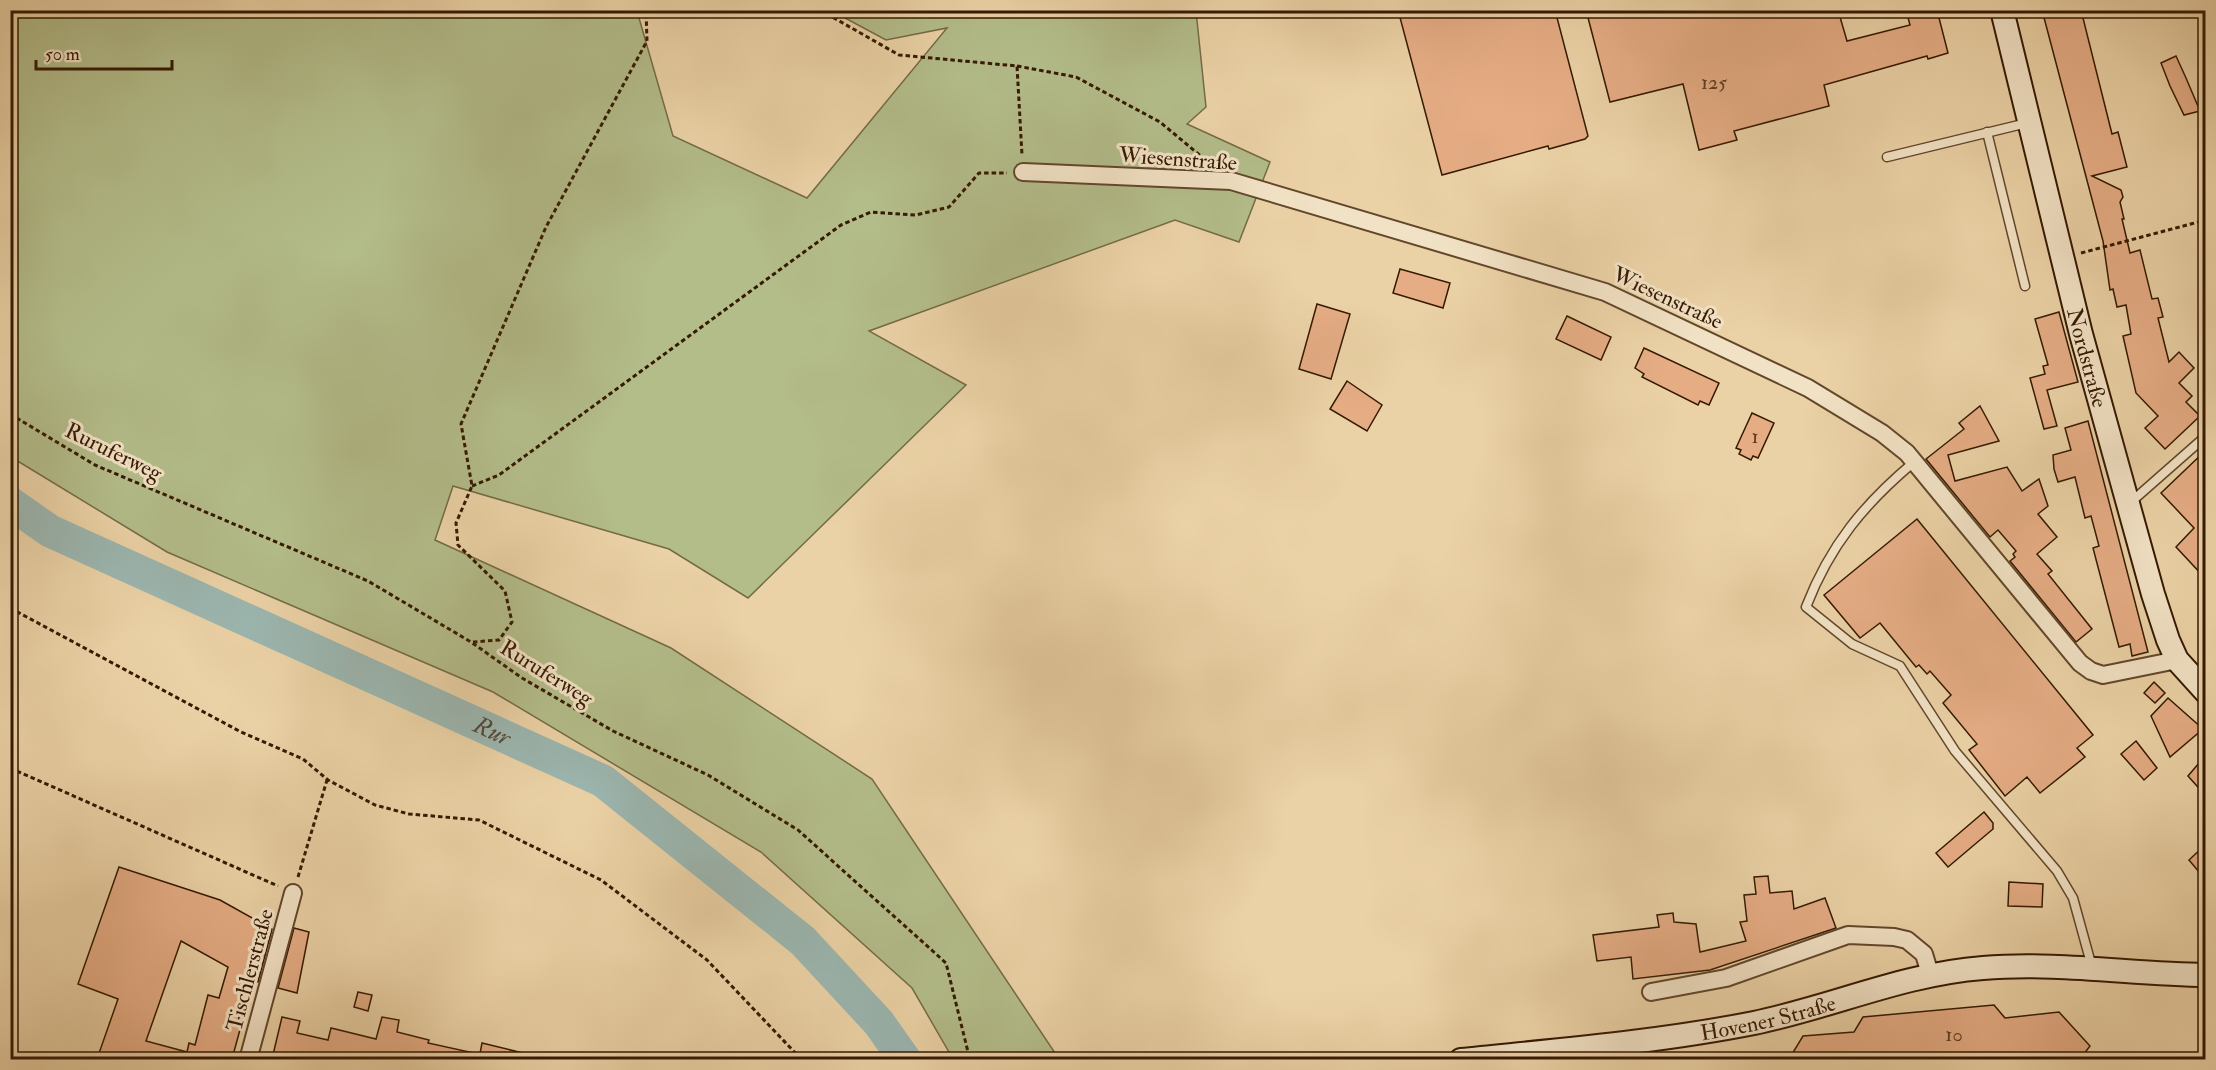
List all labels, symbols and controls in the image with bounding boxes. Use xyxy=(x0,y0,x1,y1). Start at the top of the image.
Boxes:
scale bar xyxy=(36,33,172,71)
text: 50 m xyxy=(45,43,80,66)
house number: 125 xyxy=(1701,70,1727,95)
street label: Wiesenstraße xyxy=(1117,141,1238,177)
street label: Wiesenstraße xyxy=(1607,260,1727,336)
street label: Nordstraße xyxy=(2060,305,2114,411)
street label: Ruruferweg xyxy=(61,416,168,488)
house number: 1 xyxy=(1751,424,1759,449)
street label: Ruruferweg xyxy=(495,633,599,713)
water label: Rur xyxy=(468,709,516,754)
street label: Tischlerstraße xyxy=(220,906,280,1035)
street label: Hovener Straße xyxy=(1698,989,1839,1047)
house number: 10 xyxy=(1945,1022,1963,1047)

